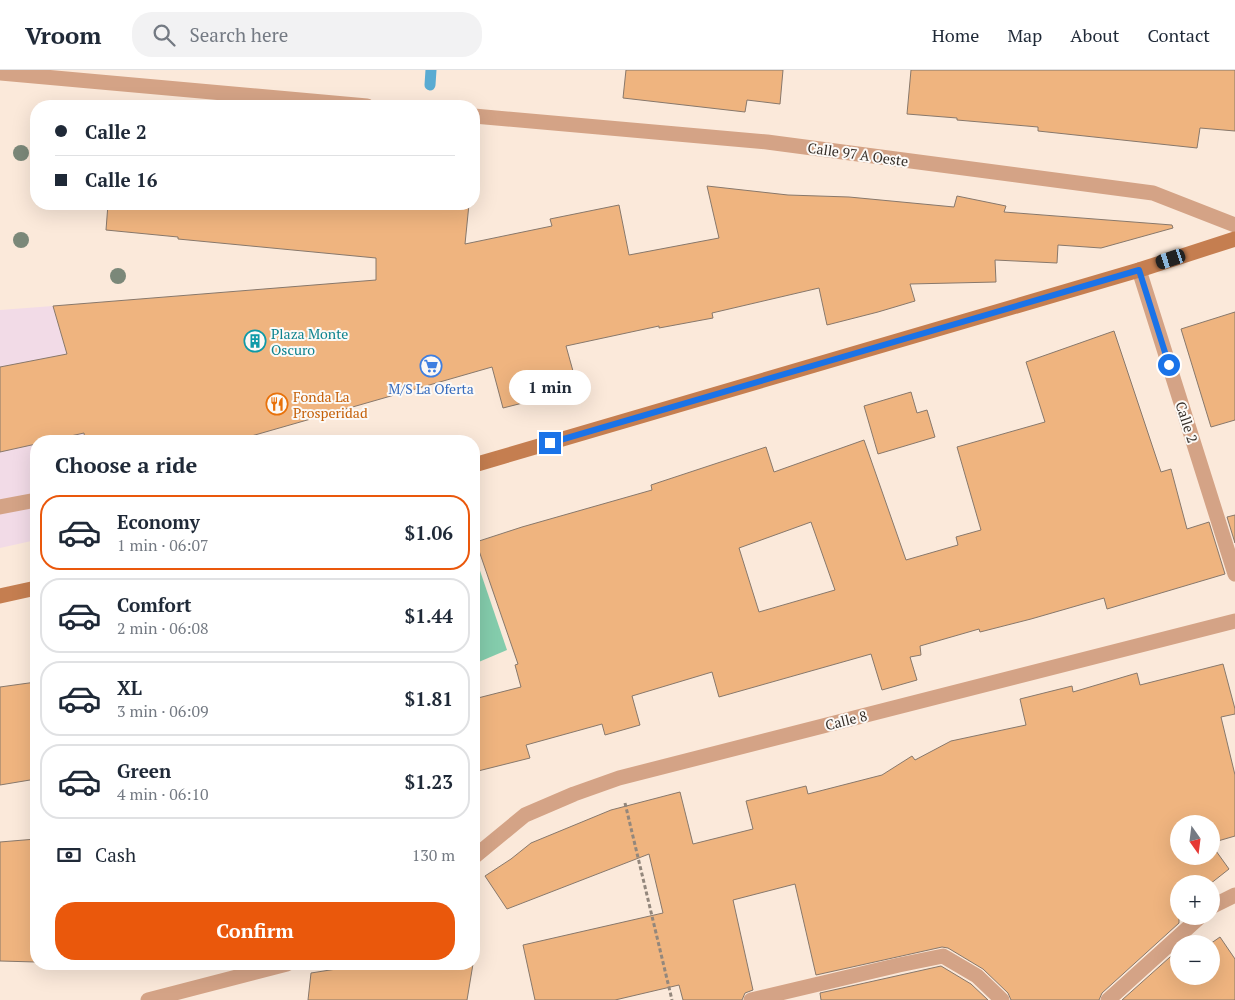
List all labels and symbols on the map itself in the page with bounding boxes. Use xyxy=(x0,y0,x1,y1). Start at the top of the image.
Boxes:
street label: Calle 97 A Oeste xyxy=(806,138,910,170)
car xyxy=(1154,247,1187,271)
place label: Plaza Monte Oscuro xyxy=(271,324,348,359)
building icon: Plaza Monte Oscuro xyxy=(243,329,267,353)
supermarket icon: M/S La Oferta xyxy=(419,354,443,378)
route start xyxy=(1158,354,1180,376)
callout: 1 min xyxy=(509,370,591,406)
place label: M/S La Oferta xyxy=(388,379,474,398)
place label: Fonda La Prosperidad xyxy=(293,387,368,422)
restaurant icon: Fonda La Prosperidad xyxy=(265,392,289,416)
street label: Calle 2 xyxy=(1171,399,1203,445)
route end xyxy=(539,432,561,454)
street label: Calle 8 xyxy=(823,706,869,734)
north arrow xyxy=(1170,815,1220,865)

